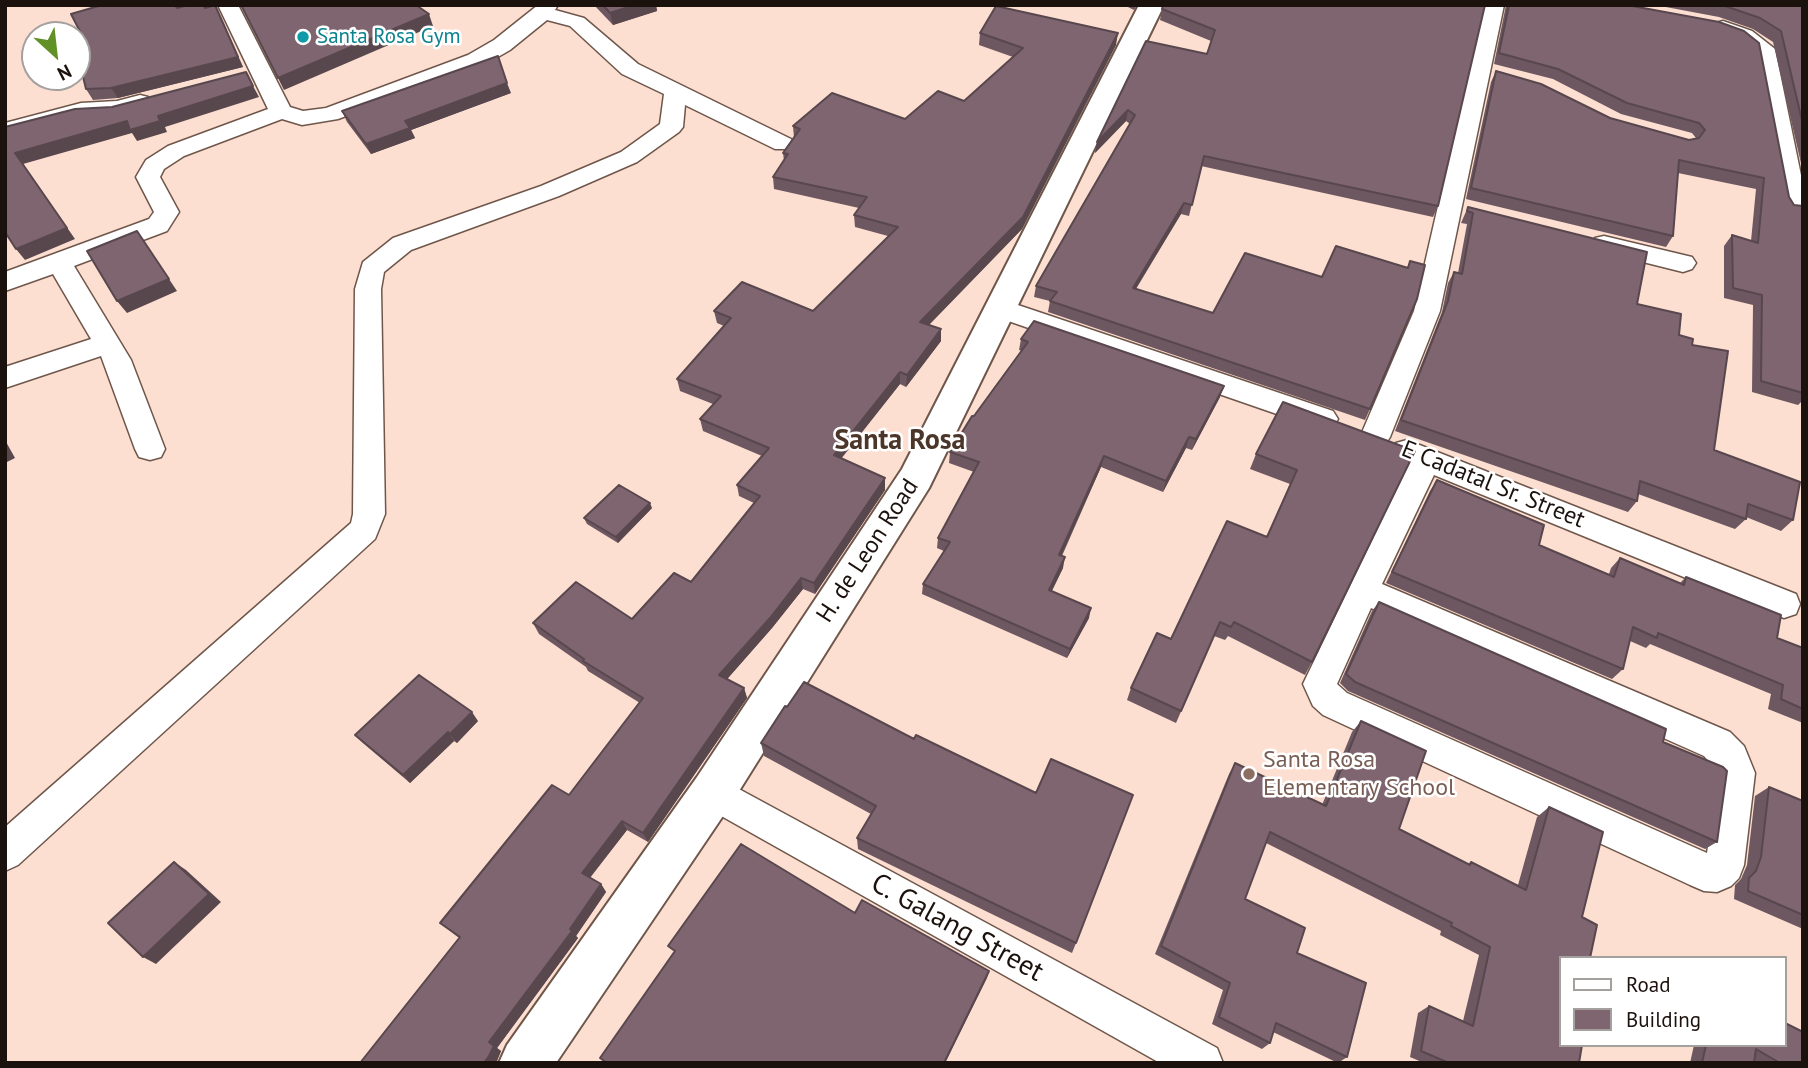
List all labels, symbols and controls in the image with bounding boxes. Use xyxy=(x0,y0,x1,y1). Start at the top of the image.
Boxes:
north arrow xyxy=(21,21,91,91)
place label: Santa Rosa Gym xyxy=(317,24,460,50)
marker: Santa Rosa Gym xyxy=(295,29,311,45)
text: N xyxy=(54,59,76,86)
district label: Santa Rosa xyxy=(835,424,965,458)
street label: E Cadatal Sr. Street xyxy=(1397,435,1589,535)
street label: H. de Leon Road xyxy=(811,474,925,628)
place label: Santa Rosa Elementary School xyxy=(1263,746,1455,802)
marker: Santa Rosa Elementary School xyxy=(1241,766,1257,782)
street label: C. Galang Street xyxy=(865,867,1049,989)
legend xyxy=(1560,956,1787,1047)
text: Road xyxy=(1626,971,1670,998)
text: Building xyxy=(1626,1006,1701,1033)

